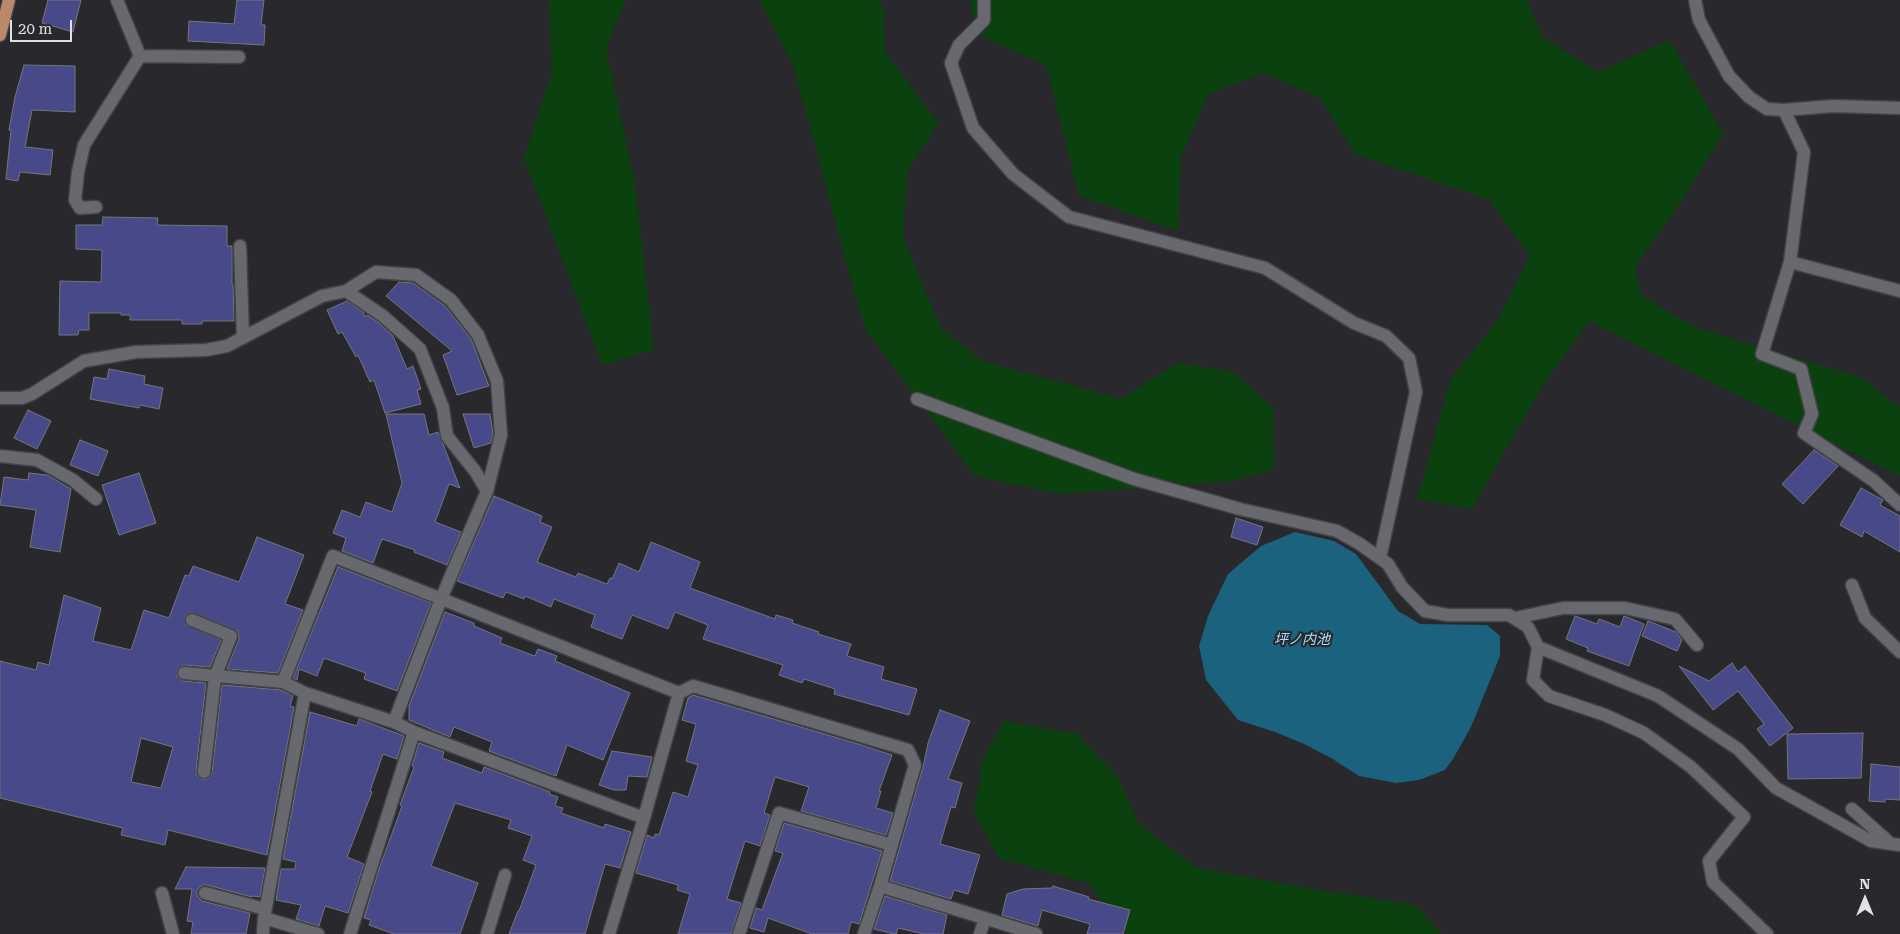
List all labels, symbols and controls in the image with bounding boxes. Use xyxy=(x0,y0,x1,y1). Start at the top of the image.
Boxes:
scale bar xyxy=(12,10,75,42)
text: 20 m xyxy=(18,20,52,38)
water label: 坪ノ内池 xyxy=(1274,632,1330,648)
north arrow xyxy=(1840,874,1890,924)
text: N xyxy=(1860,876,1870,892)

